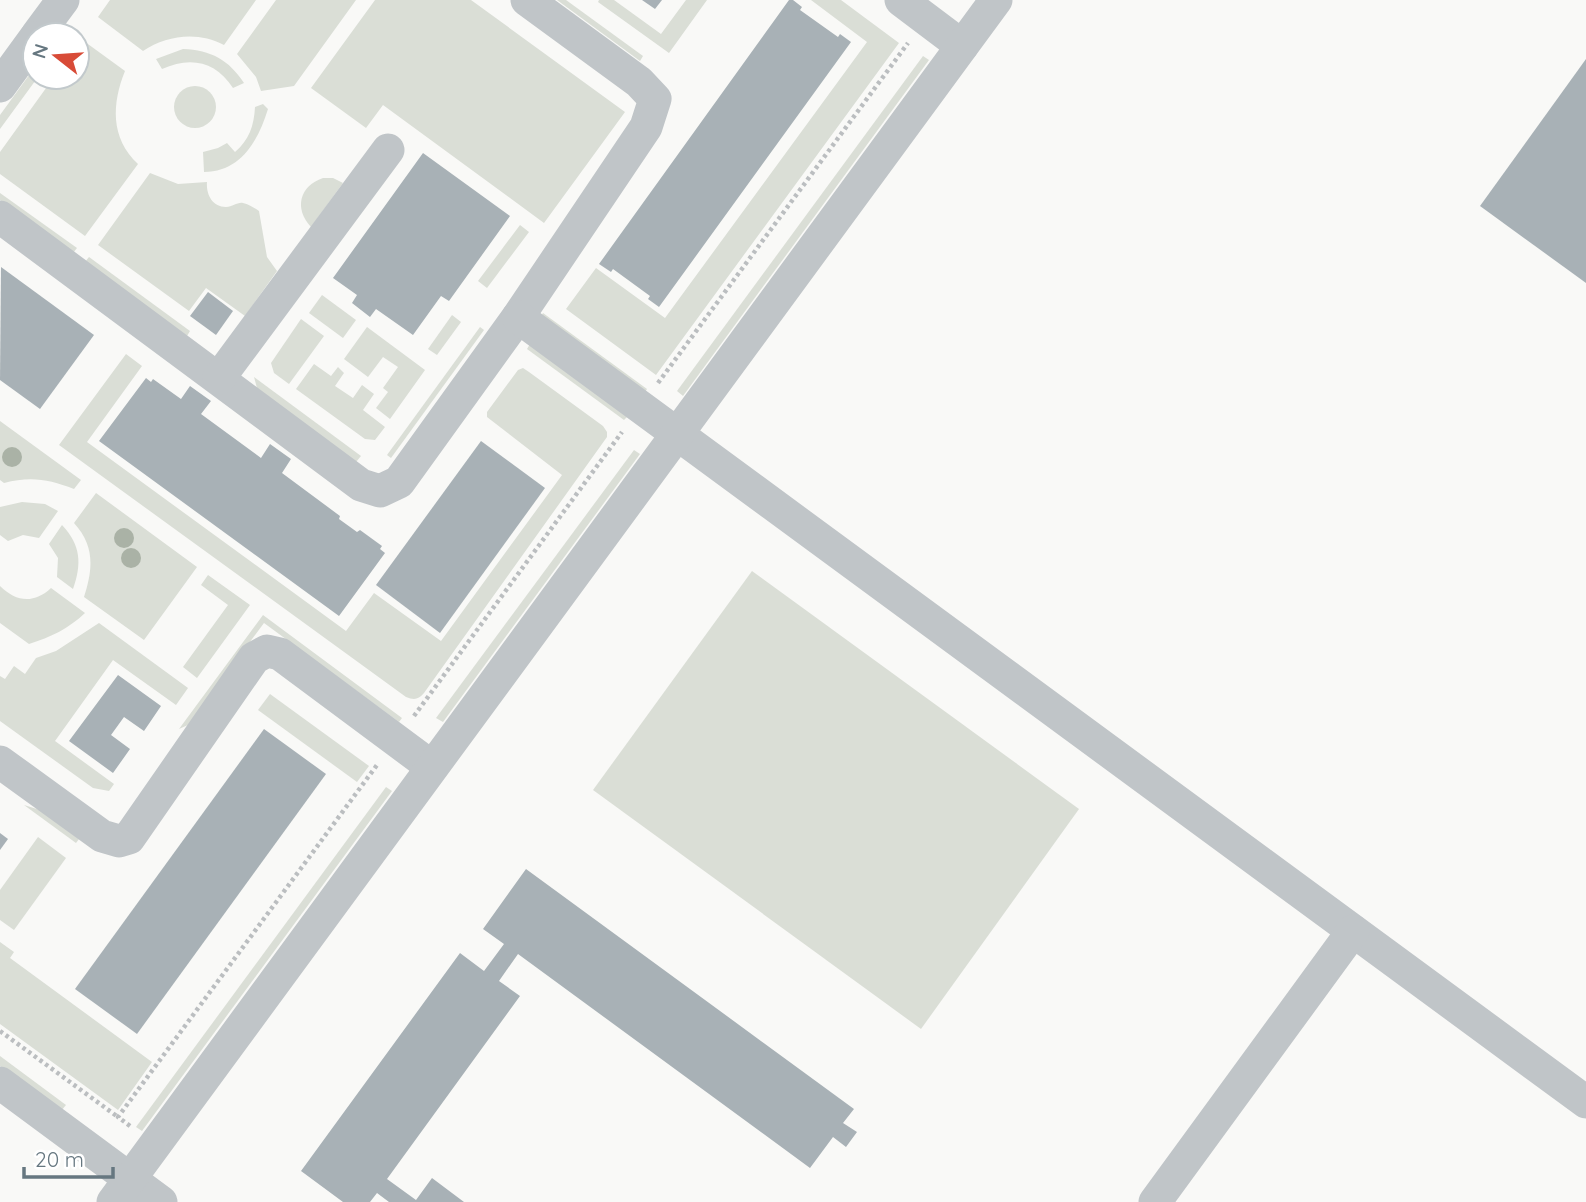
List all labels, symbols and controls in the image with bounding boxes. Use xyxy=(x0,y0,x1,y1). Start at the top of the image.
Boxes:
north arrow xyxy=(21,21,91,91)
text: N xyxy=(26,41,53,61)
scale bar xyxy=(24,1136,114,1180)
text: 20 m xyxy=(35,1146,84,1172)

